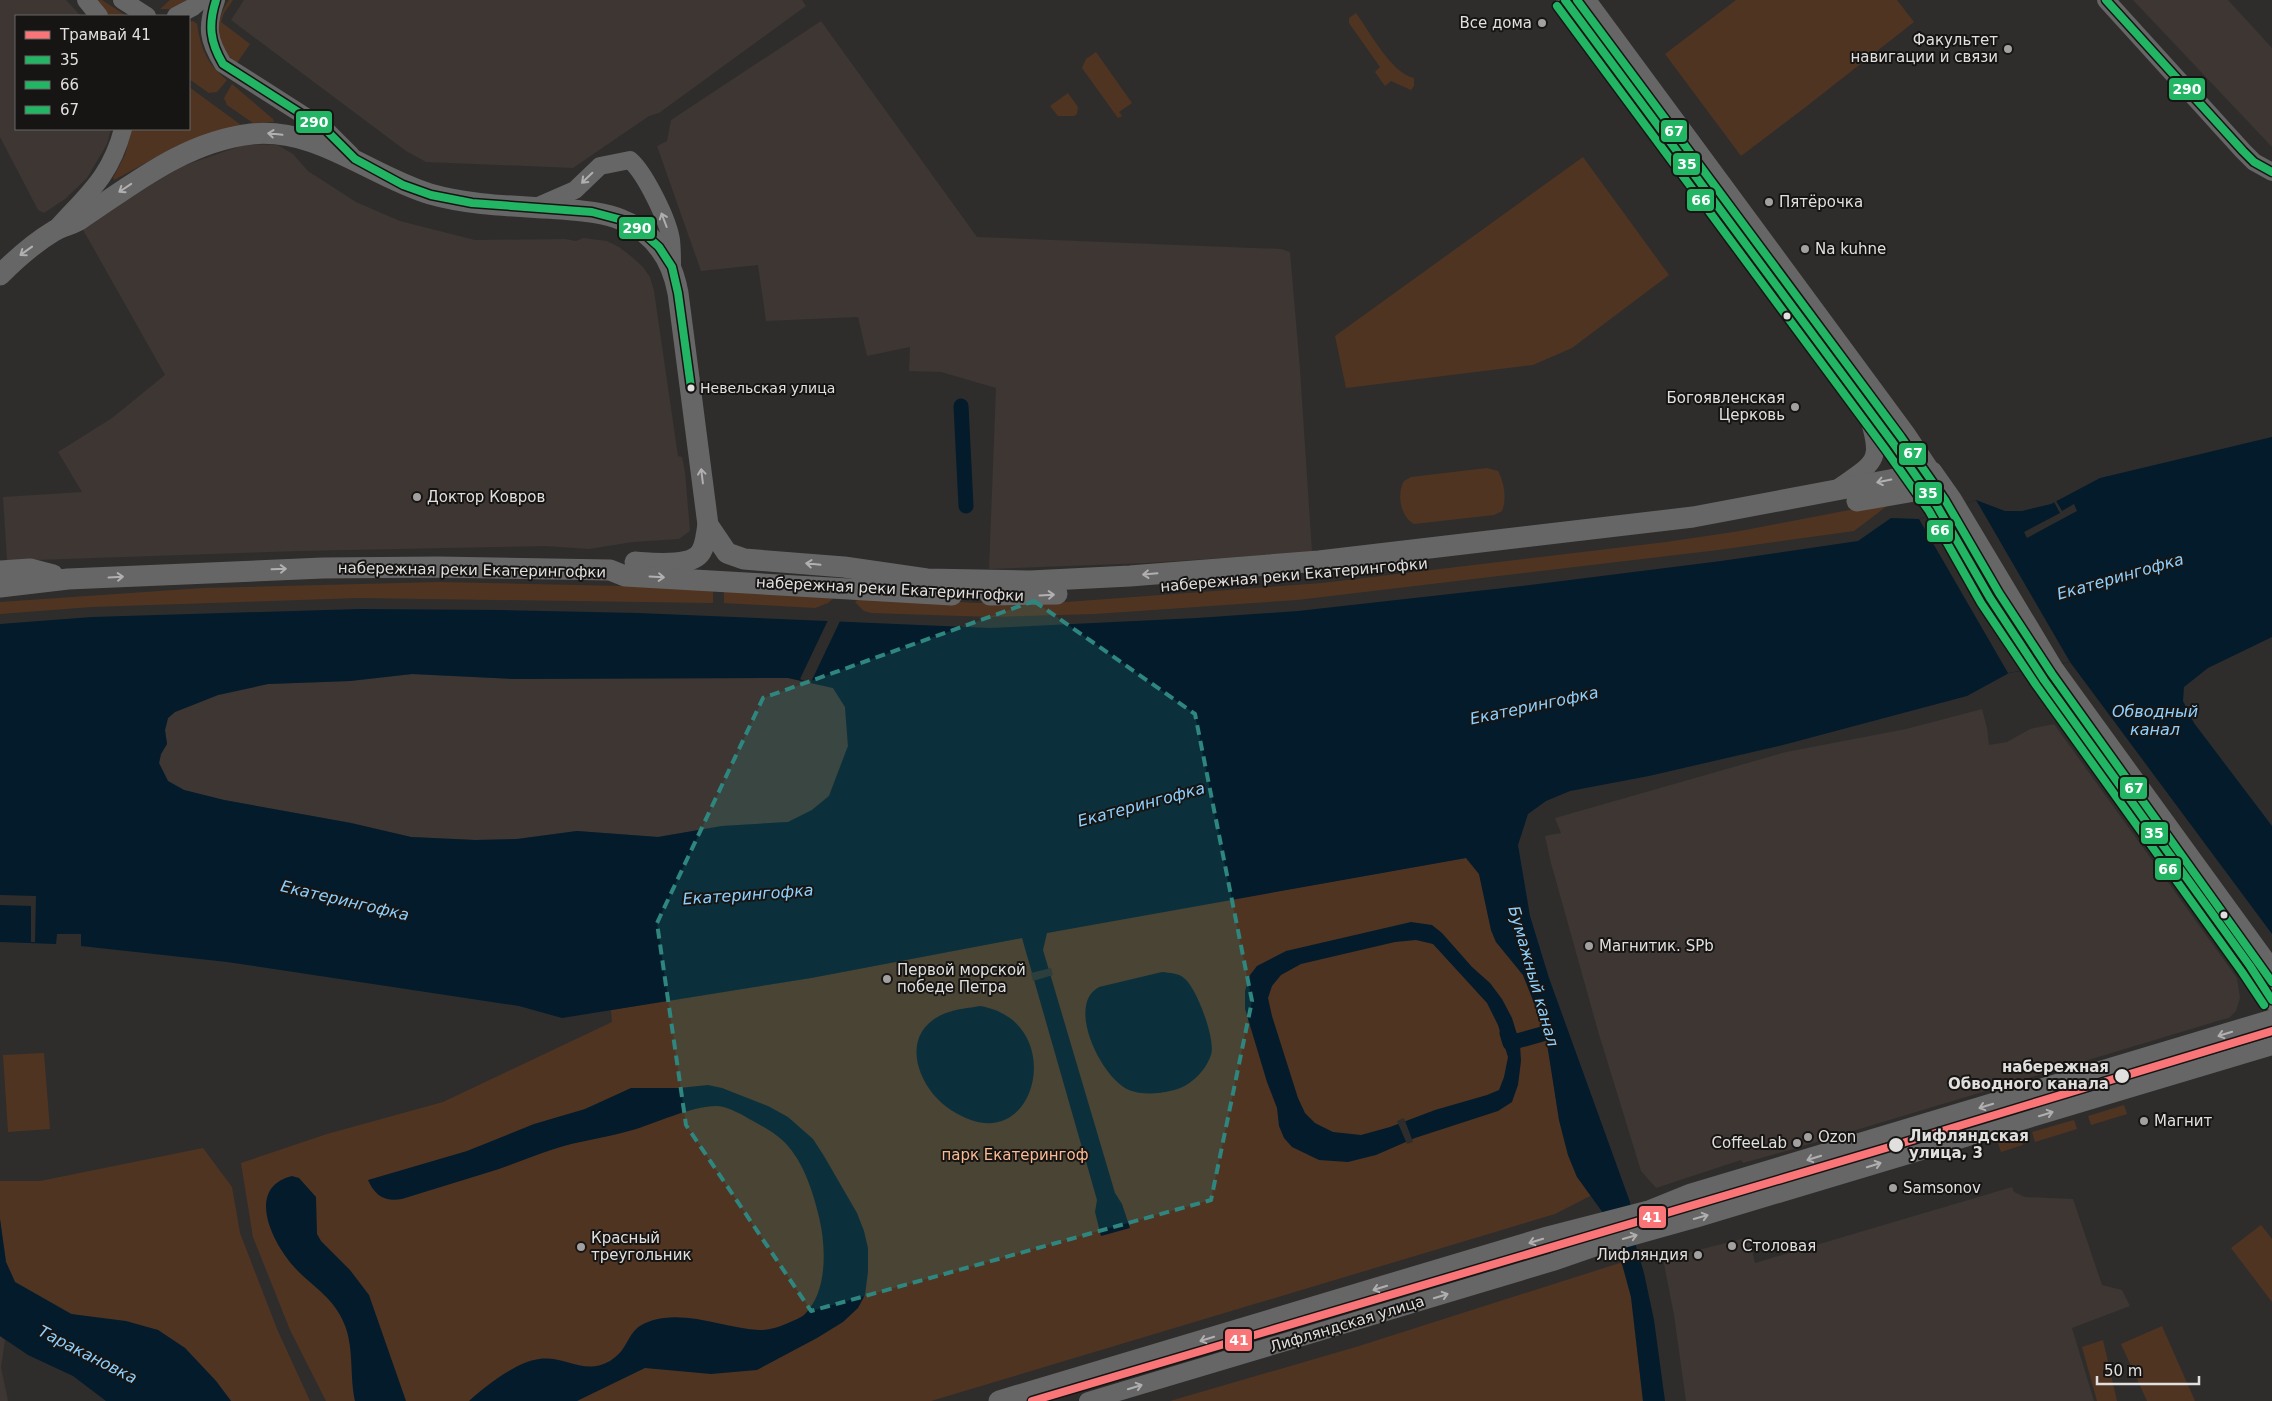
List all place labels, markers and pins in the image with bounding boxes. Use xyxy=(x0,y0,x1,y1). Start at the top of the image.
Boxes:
place label: Все дома xyxy=(1459,14,1532,32)
marker: Все дома xyxy=(1536,17,1548,29)
place label: Факультет навигации и связи xyxy=(1851,31,1998,66)
marker: Факультет навигации и связи xyxy=(2002,43,2014,55)
place label: Пятёрочка xyxy=(1779,193,1863,211)
marker: Пятёрочка xyxy=(1763,196,1775,208)
place label: Na kuhne xyxy=(1815,240,1886,258)
marker: Na kuhne xyxy=(1799,243,1811,255)
unlabelled marker xyxy=(1782,311,1792,321)
place label: Невельская улица xyxy=(700,380,835,396)
marker: Невельская улица xyxy=(686,383,696,393)
place label: Богоявленская Церковь xyxy=(1666,389,1785,424)
marker: Богоявленская Церковь xyxy=(1789,401,1801,413)
place label: Доктор Ковров xyxy=(427,488,545,506)
marker: Доктор Ковров xyxy=(411,491,423,503)
unlabelled marker xyxy=(2219,910,2229,920)
place label: Магнитик. SPb xyxy=(1599,937,1714,955)
marker: Магнитик. SPb xyxy=(1583,940,1595,952)
place label: Первой морской победе Петра xyxy=(897,961,1026,996)
marker: Первой морской победе Петра xyxy=(881,973,893,985)
place label: набережная Обводного канала xyxy=(1948,1058,2109,1093)
marker: набережная Обводного канала xyxy=(2113,1067,2131,1085)
place label: Магнит xyxy=(2154,1112,2213,1130)
marker: Магнит xyxy=(2138,1115,2150,1127)
place label: Лифляндская улица, 3 xyxy=(1909,1127,2029,1162)
place label: Ozon xyxy=(1818,1128,1856,1146)
marker: Ozon xyxy=(1802,1131,1814,1143)
place label: CoffeeLab xyxy=(1711,1134,1787,1152)
marker: Лифляндская улица, 3 xyxy=(1887,1136,1905,1154)
marker: CoffeeLab xyxy=(1791,1137,1803,1149)
place label: Samsonov xyxy=(1903,1179,1981,1197)
marker: Samsonov xyxy=(1887,1182,1899,1194)
place label: Красный треугольник xyxy=(591,1229,691,1264)
place label: Столовая xyxy=(1742,1237,1816,1255)
marker: Столовая xyxy=(1726,1240,1738,1252)
marker: Красный треугольник xyxy=(575,1241,587,1253)
place label: Лифляндия xyxy=(1597,1246,1688,1264)
marker: Лифляндия xyxy=(1692,1249,1704,1261)

